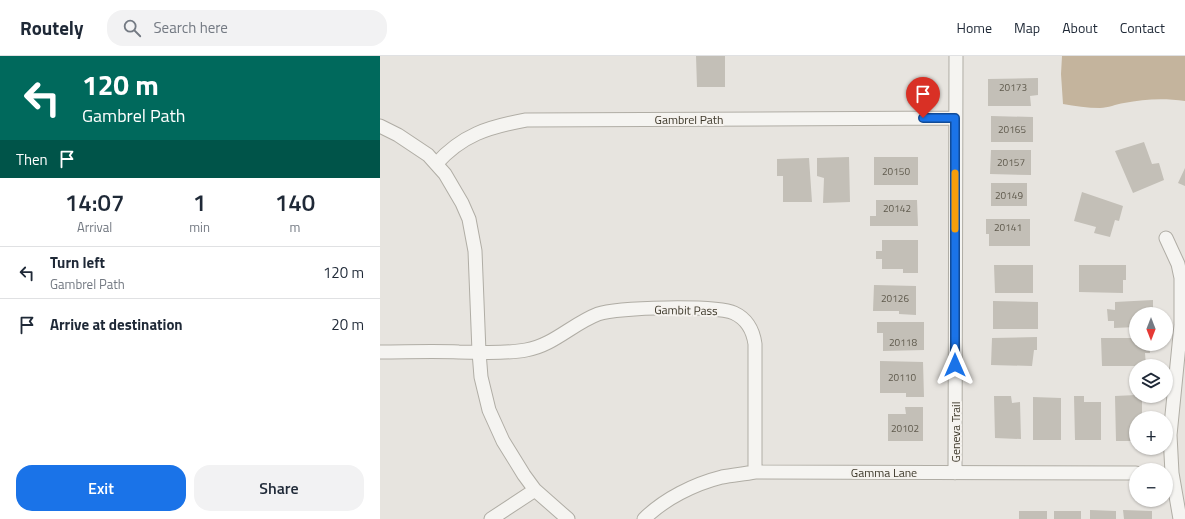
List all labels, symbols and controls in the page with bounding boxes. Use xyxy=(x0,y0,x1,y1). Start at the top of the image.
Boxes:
search box xyxy=(107,10,387,46)
text: Routely xyxy=(20,13,83,42)
text: Search here xyxy=(153,16,228,39)
icon: search xyxy=(121,17,143,39)
text: Home xyxy=(957,17,992,38)
text: Map xyxy=(1014,17,1040,38)
text: About xyxy=(1062,17,1098,38)
text: Contact xyxy=(1120,17,1165,38)
text: 120 m xyxy=(82,63,159,106)
icon: left xyxy=(16,72,68,124)
pin xyxy=(906,77,940,118)
house number: 20173 xyxy=(999,80,1027,95)
icon: arrive xyxy=(912,83,934,105)
text: Gambrel Path xyxy=(82,102,185,129)
street label: Gambrel Path xyxy=(655,110,723,129)
house number: 20165 xyxy=(998,122,1026,137)
text: Then xyxy=(16,148,48,171)
icon: arrive xyxy=(56,148,78,170)
house number: 20157 xyxy=(997,155,1025,170)
house number: 20150 xyxy=(882,164,910,179)
text: 14:07 xyxy=(65,184,124,220)
text: 1 xyxy=(193,184,206,220)
text: 140 xyxy=(275,184,315,220)
house number: 20149 xyxy=(995,188,1023,203)
house number: 20142 xyxy=(883,201,911,216)
text: Arrival xyxy=(77,217,112,237)
text: min xyxy=(189,217,210,237)
text: m xyxy=(290,217,300,237)
house number: 20141 xyxy=(994,220,1022,235)
text: Turn left xyxy=(50,251,105,274)
text: 120 m xyxy=(323,261,364,284)
icon: left xyxy=(16,262,38,284)
text: Gambrel Path xyxy=(50,274,125,294)
house number: 20126 xyxy=(881,291,909,306)
street label: Gambit Pass xyxy=(654,300,718,320)
north arrow xyxy=(1129,307,1173,351)
map controls xyxy=(1129,307,1173,507)
text: Arrive at destination xyxy=(50,313,183,336)
text: 20 m xyxy=(331,313,364,336)
icon: arrive xyxy=(16,314,38,336)
house number: 20118 xyxy=(889,335,917,350)
position arrow xyxy=(934,344,976,386)
button: layers xyxy=(1129,359,1173,403)
house number: 20110 xyxy=(888,370,916,385)
street label: Geneva Trail xyxy=(946,401,965,463)
button: + xyxy=(1129,411,1173,455)
house number: 20102 xyxy=(891,421,919,436)
street label: Gamma Lane xyxy=(851,463,917,482)
button: − xyxy=(1129,463,1173,507)
button: Exit xyxy=(16,465,186,511)
button: Share xyxy=(194,465,364,511)

